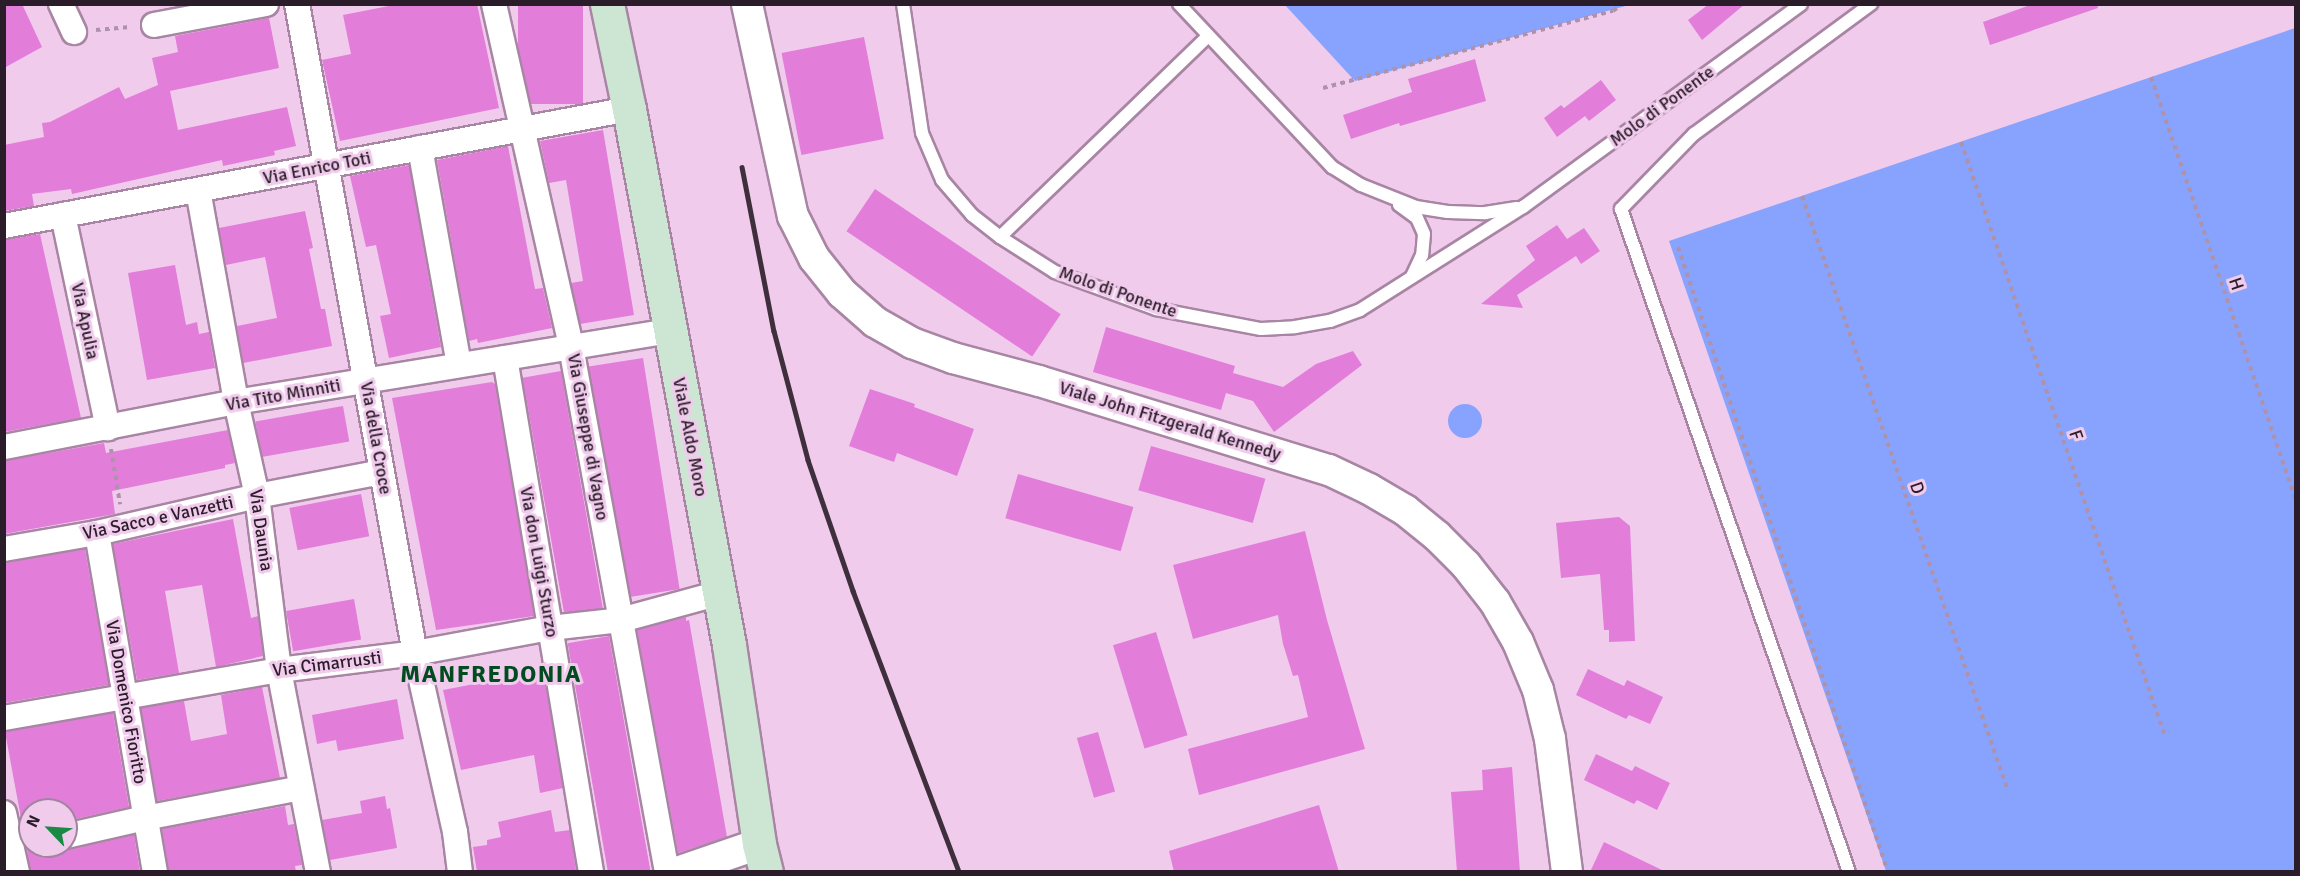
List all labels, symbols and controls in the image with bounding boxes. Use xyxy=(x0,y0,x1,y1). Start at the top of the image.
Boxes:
street label: Molo di Ponente xyxy=(1606,61,1718,151)
street label: Via Enrico Toti xyxy=(261,147,373,189)
street label: Molo di Ponente xyxy=(1056,262,1180,322)
street label: H xyxy=(2224,275,2248,293)
street label: Via Apulia xyxy=(66,281,104,361)
street label: Via Giuseppe di Vagno xyxy=(563,352,613,522)
street label: Via Tito Minniti xyxy=(224,374,342,416)
street label: Viale Aldo Moro xyxy=(668,376,712,498)
street label: Viale John Fitzgerald Kennedy xyxy=(1056,377,1284,465)
street label: Via della Croce xyxy=(355,380,397,496)
street label: F xyxy=(2064,427,2088,443)
street label: D xyxy=(1905,479,1929,497)
street label: Via don Luigi Sturzo xyxy=(515,485,563,639)
street label: Via Daunia xyxy=(245,488,277,572)
street label: Via Sacco e Vanzetti xyxy=(81,491,235,545)
street label: Via Domenico Fioritto xyxy=(101,618,151,786)
street label: Via Cimarrusti xyxy=(271,647,383,681)
district label: MANFREDONIA xyxy=(400,661,582,689)
north arrow xyxy=(18,798,78,858)
text: N xyxy=(22,812,45,831)

